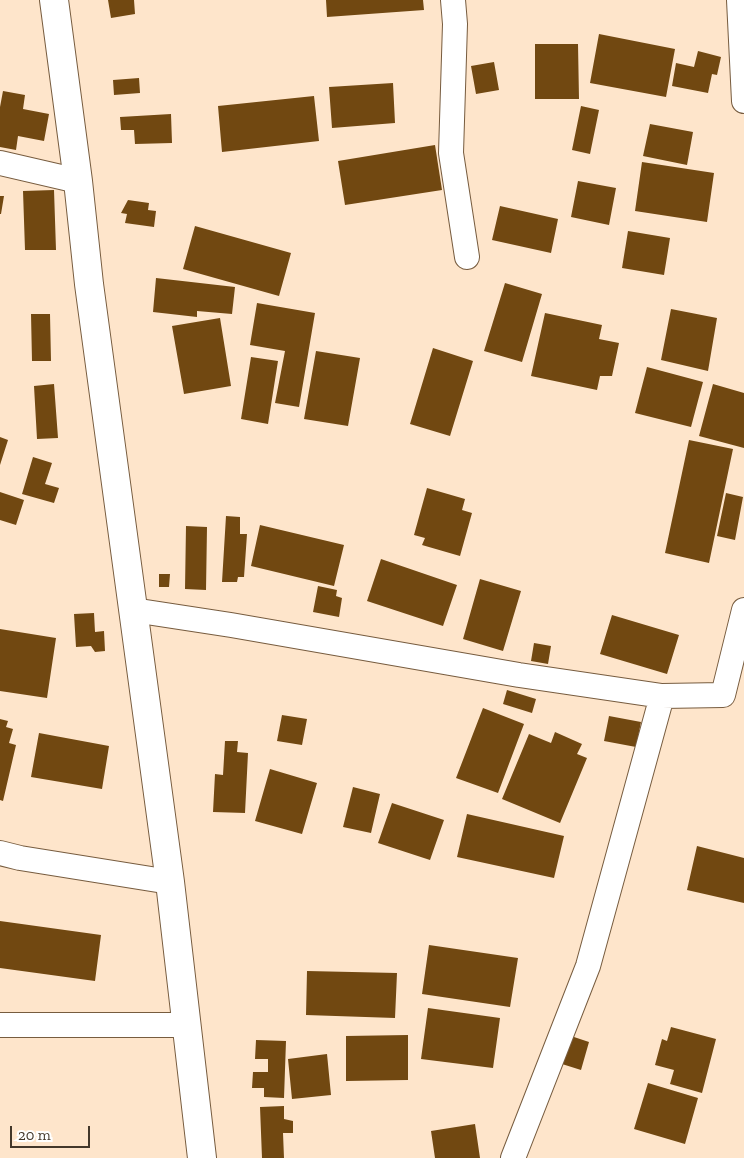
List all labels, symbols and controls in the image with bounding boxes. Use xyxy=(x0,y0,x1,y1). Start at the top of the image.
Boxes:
scale bar xyxy=(12,1116,92,1148)
text: 20 m xyxy=(18,1126,51,1144)

